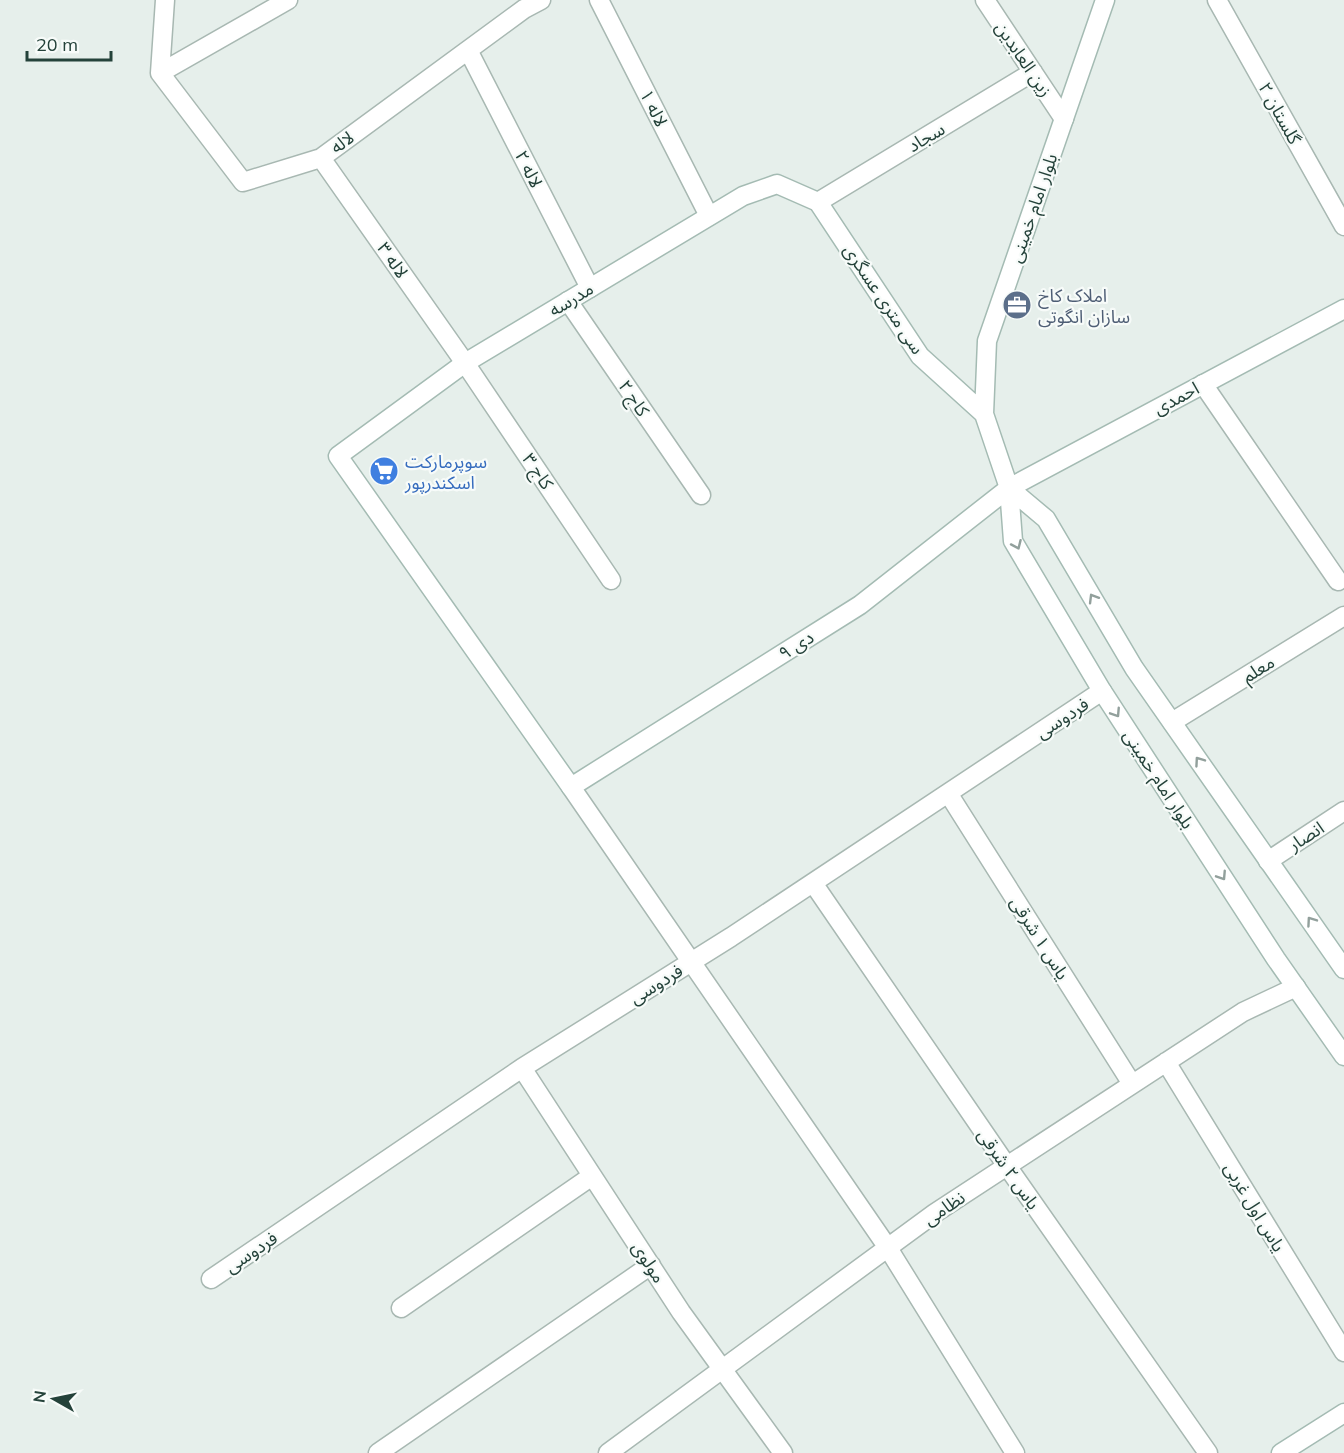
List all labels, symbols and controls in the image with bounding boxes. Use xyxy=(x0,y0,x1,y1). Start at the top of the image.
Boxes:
street label: زین العابدین xyxy=(990,17,1058,101)
scale bar xyxy=(27,24,111,62)
text: 20 m xyxy=(36,33,78,56)
street label: گلستان ۲ xyxy=(1254,78,1307,149)
street label: لاله ۱ xyxy=(635,85,673,131)
street label: سجاد xyxy=(903,117,949,157)
street label: لاله xyxy=(326,126,358,158)
street label: لاله ۲ xyxy=(510,146,548,192)
street label: بلوار امام خمینی xyxy=(1004,150,1065,267)
street label: لاله ۳ xyxy=(372,237,414,283)
street label: سی متری عسگری xyxy=(839,239,929,359)
street label: مدرسه xyxy=(545,277,597,321)
place label: املاک کاخ سازان انگوتی xyxy=(1038,284,1130,328)
office icon: املاک کاخ سازان انگوتی xyxy=(1001,289,1033,321)
street label: کاج ۲ xyxy=(612,375,655,422)
street label: احمدی xyxy=(1149,376,1203,420)
street label: کاج ۳ xyxy=(516,448,559,495)
place label: سوپرمارکت اسکندرپور xyxy=(404,450,487,494)
supermarket icon: سوپرمارکت اسکندرپور xyxy=(368,455,400,487)
one-way arrow xyxy=(1009,539,1021,550)
one-way arrow xyxy=(1088,594,1100,604)
street label: ۹ دی xyxy=(774,625,818,665)
street label: معلم xyxy=(1237,650,1280,690)
street label: فردوسی xyxy=(1031,692,1093,744)
one-way arrow xyxy=(1109,706,1120,717)
street label: بلوار امام خمینی xyxy=(1116,725,1200,835)
one-way arrow xyxy=(1195,757,1206,768)
street label: انصار xyxy=(1283,816,1328,857)
one-way arrow xyxy=(1215,869,1226,880)
street label: یاس ۱ شرقی xyxy=(1005,892,1075,984)
one-way arrow xyxy=(1307,917,1318,928)
street label: فردوسی xyxy=(625,959,687,1009)
street label: یاس ۲ شرقی xyxy=(973,1124,1045,1214)
street label: یاس اول غربی xyxy=(1219,1158,1291,1256)
street label: نظامی xyxy=(919,1186,969,1230)
street label: فردوسی xyxy=(220,1226,282,1278)
street label: مولوی xyxy=(627,1237,671,1287)
north arrow xyxy=(24,1369,84,1429)
text: N xyxy=(28,1389,50,1404)

